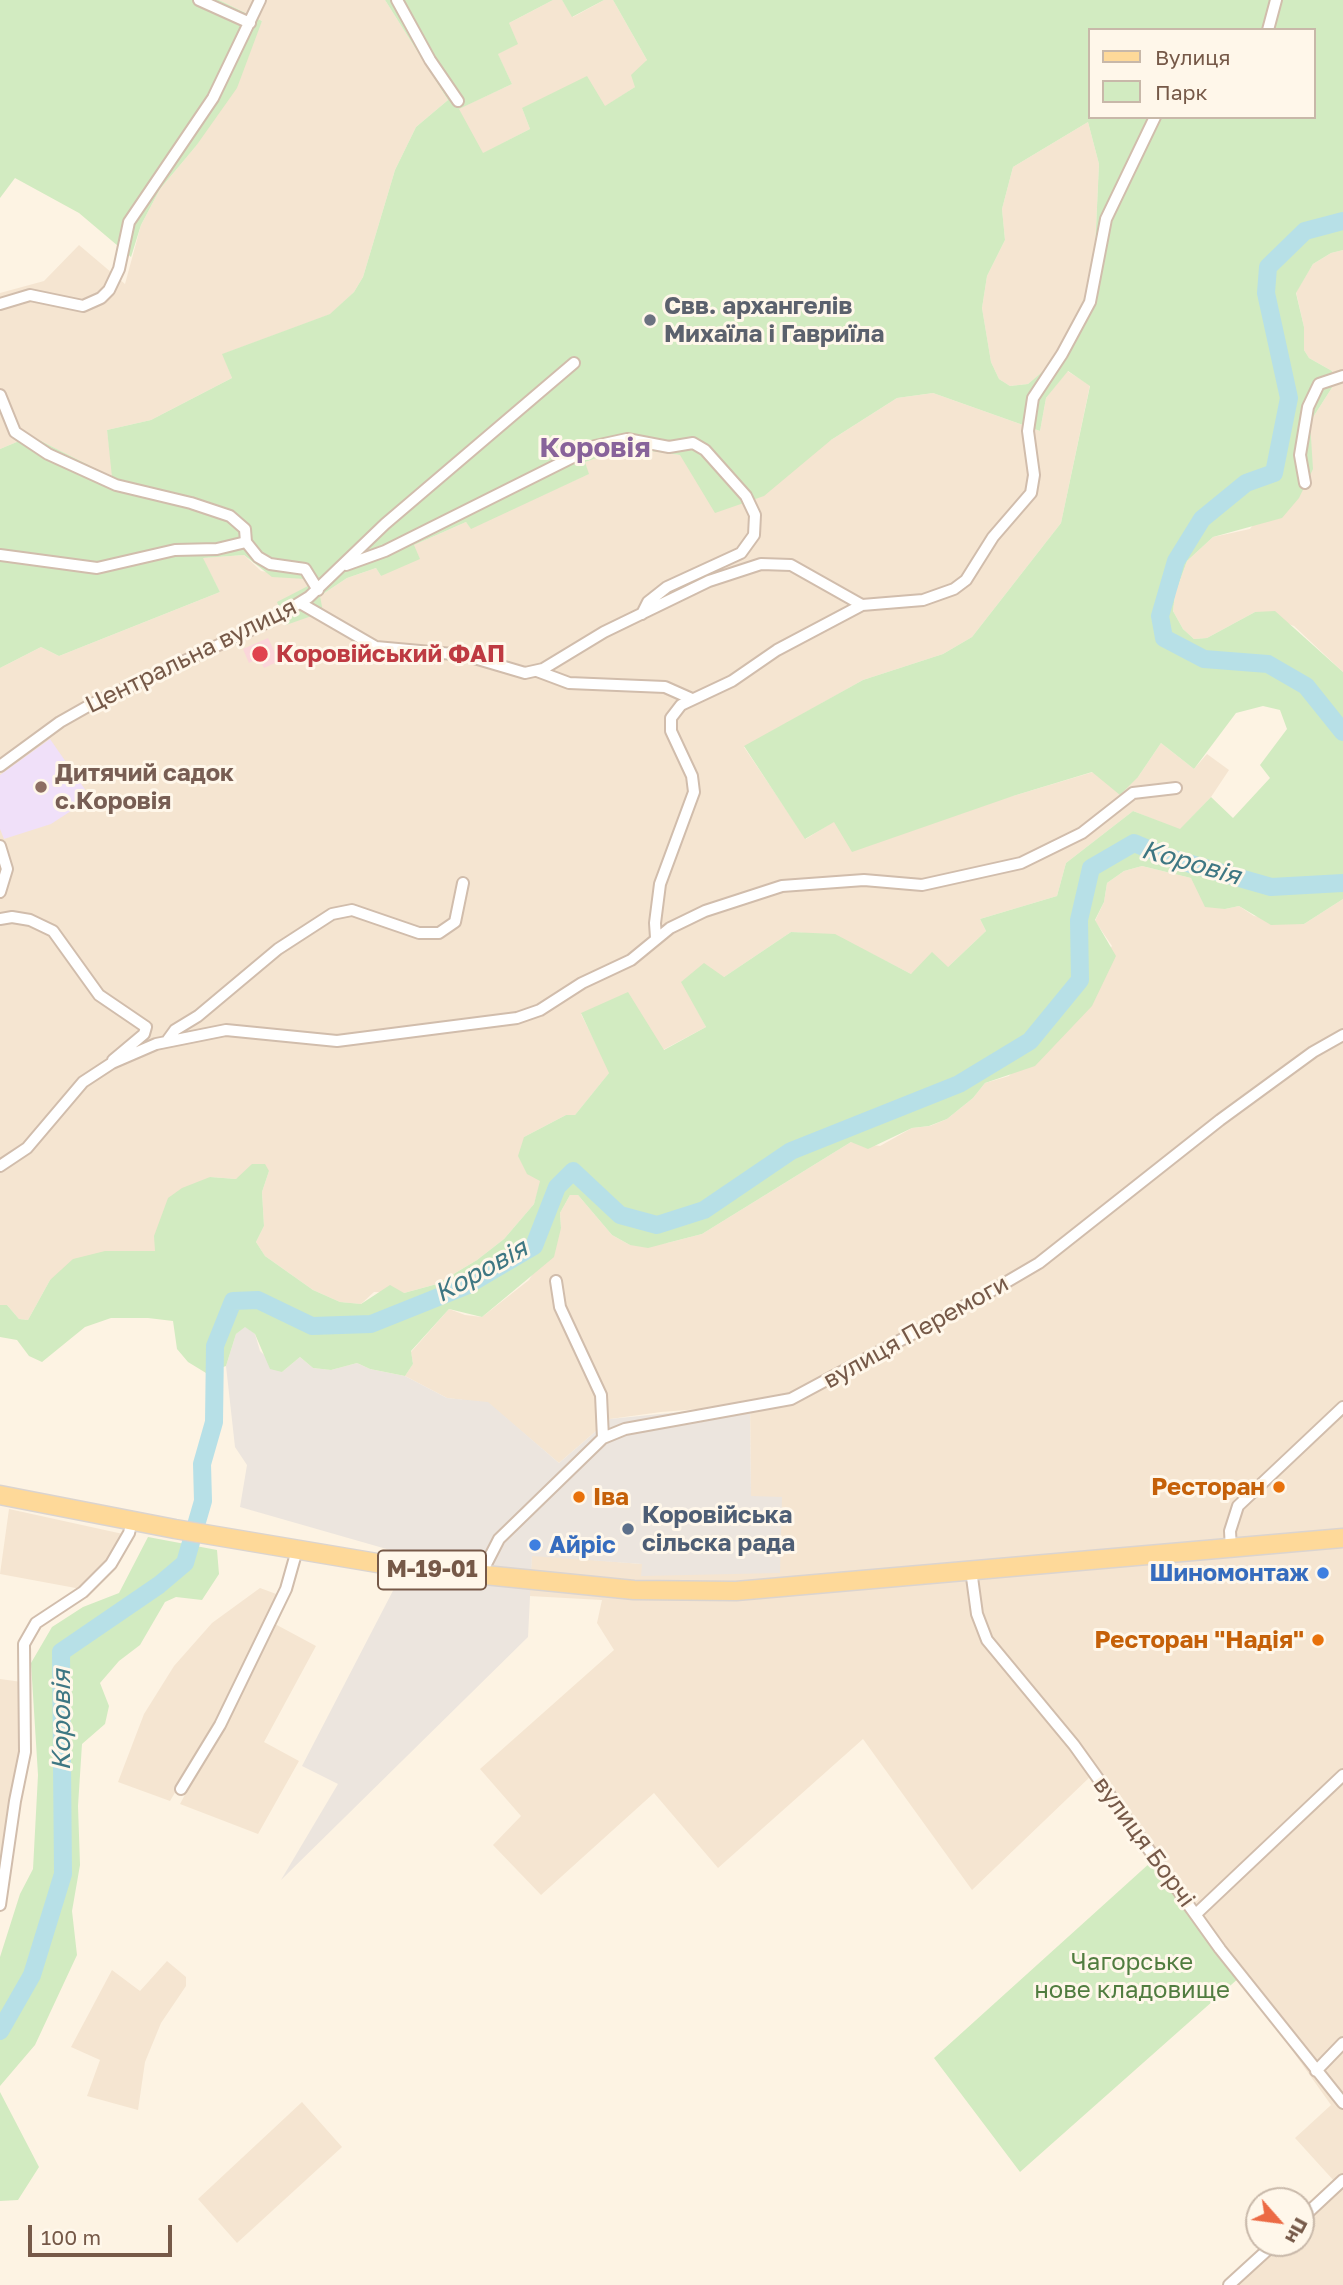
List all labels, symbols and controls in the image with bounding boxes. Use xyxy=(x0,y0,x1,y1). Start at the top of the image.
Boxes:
legend xyxy=(1088,28,1315,119)
text: Вулиця xyxy=(1155,44,1231,70)
text: Парк xyxy=(1155,79,1208,105)
place label: Свв. архангелів Михаїла і Гавриїла xyxy=(664,292,884,348)
marker: Свв. архангелів Михаїла і Гавриїла xyxy=(642,312,658,328)
district label: Коровія xyxy=(539,431,651,465)
street label: Центральна вулиця xyxy=(81,592,301,720)
place label: Коровійський ФАП xyxy=(276,640,505,668)
marker: Коровійський ФАП xyxy=(250,644,270,664)
place label: Дитячий садок с.Коровія xyxy=(55,759,234,815)
marker: Дитячий садок с.Коровія xyxy=(33,779,49,795)
water label: Коровія xyxy=(1138,834,1244,892)
water label: Коровія xyxy=(429,1233,533,1309)
street label: вулиця Перемоги xyxy=(818,1269,1014,1395)
place label: Ресторан xyxy=(1151,1473,1265,1501)
marker: Ресторан xyxy=(1271,1479,1287,1495)
place label: Іва xyxy=(593,1483,629,1511)
marker: Іва xyxy=(571,1489,587,1505)
place label: Коровійська сільска рада xyxy=(642,1501,795,1557)
marker: Коровійська сільска рада xyxy=(620,1521,636,1537)
place label: Айріс xyxy=(549,1531,616,1559)
marker: Айріс xyxy=(527,1537,543,1553)
road number: М-19-01 xyxy=(378,1550,486,1590)
place label: Шиномонтаж xyxy=(1150,1559,1309,1587)
marker: Шиномонтаж xyxy=(1315,1565,1331,1581)
place label: Ресторан "Надія" xyxy=(1094,1626,1304,1654)
marker: Ресторан "Надія" xyxy=(1310,1632,1326,1648)
water label: Коровія xyxy=(46,1669,78,1771)
street label: вулиця Борчі xyxy=(1087,1771,1201,1913)
park label: Чагорське нове кладовище xyxy=(1034,1948,1230,2004)
north arrow xyxy=(1245,2187,1315,2257)
scale bar xyxy=(32,2212,175,2256)
text: Пн xyxy=(1281,2214,1313,2248)
text: 100 m xyxy=(41,2224,101,2250)

